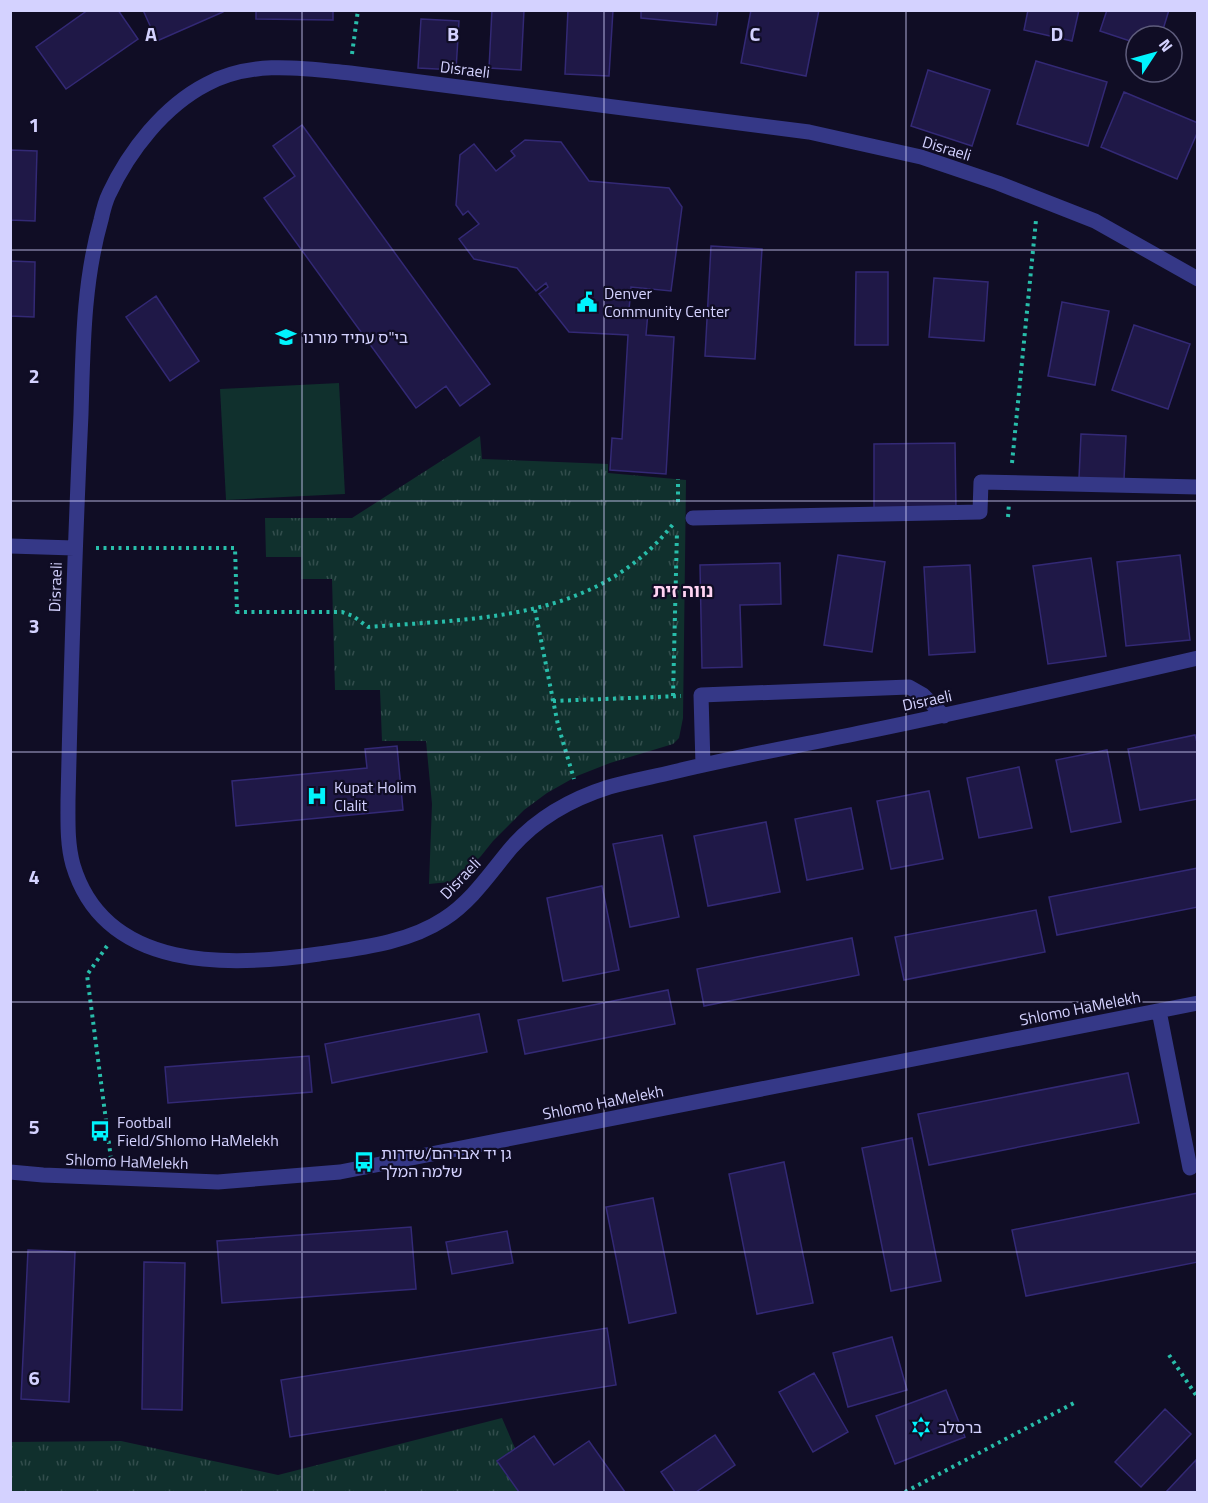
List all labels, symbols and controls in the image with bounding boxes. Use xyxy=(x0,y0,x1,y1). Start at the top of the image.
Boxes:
text: A xyxy=(145,18,157,49)
text: B xyxy=(447,18,459,49)
text: C xyxy=(750,18,761,49)
text: D xyxy=(1051,18,1063,49)
north arrow xyxy=(1124,24,1184,84)
text: N xyxy=(1153,34,1179,57)
street label: Disraeli xyxy=(439,54,491,84)
text: 1 xyxy=(28,109,40,140)
street label: Disraeli xyxy=(920,129,974,167)
place label: Denver Community Center xyxy=(604,281,730,323)
public building icon: Denver Community Center xyxy=(575,290,599,314)
school or university icon: בי"ס עתיד מורנו xyxy=(274,325,298,349)
place label: בי"ס עתיד מורנו xyxy=(303,325,408,349)
text: 2 xyxy=(28,360,40,391)
street label: Disraeli xyxy=(42,562,68,612)
district label: נווה זית xyxy=(653,577,713,604)
text: 3 xyxy=(28,610,40,641)
street label: Disraeli xyxy=(900,683,954,717)
place label: Kupat Holim Clalit xyxy=(334,775,417,817)
hospital icon: Kupat Holim Clalit xyxy=(305,784,329,808)
street label: Disraeli xyxy=(434,852,486,904)
text: 4 xyxy=(28,861,40,892)
street label: Shlomo HaMelekh xyxy=(1017,984,1143,1032)
street label: Shlomo HaMelekh xyxy=(540,1078,666,1126)
place label: Football Field/Shlomo HaMelekh xyxy=(117,1110,279,1152)
text: 5 xyxy=(28,1111,40,1142)
bus stop icon: Football Field/Shlomo HaMelekh xyxy=(88,1119,112,1143)
place label: גן יד אברהם/שדרות שלמה המלך xyxy=(381,1141,511,1183)
street label: Shlomo HaMelekh xyxy=(65,1147,189,1175)
bus stop icon: גן יד אברהם/שדרות שלמה המלך xyxy=(352,1150,376,1174)
text: 6 xyxy=(28,1362,40,1393)
synagogue icon: ברסלב xyxy=(909,1415,933,1439)
place label: ברסלב xyxy=(938,1415,982,1439)

